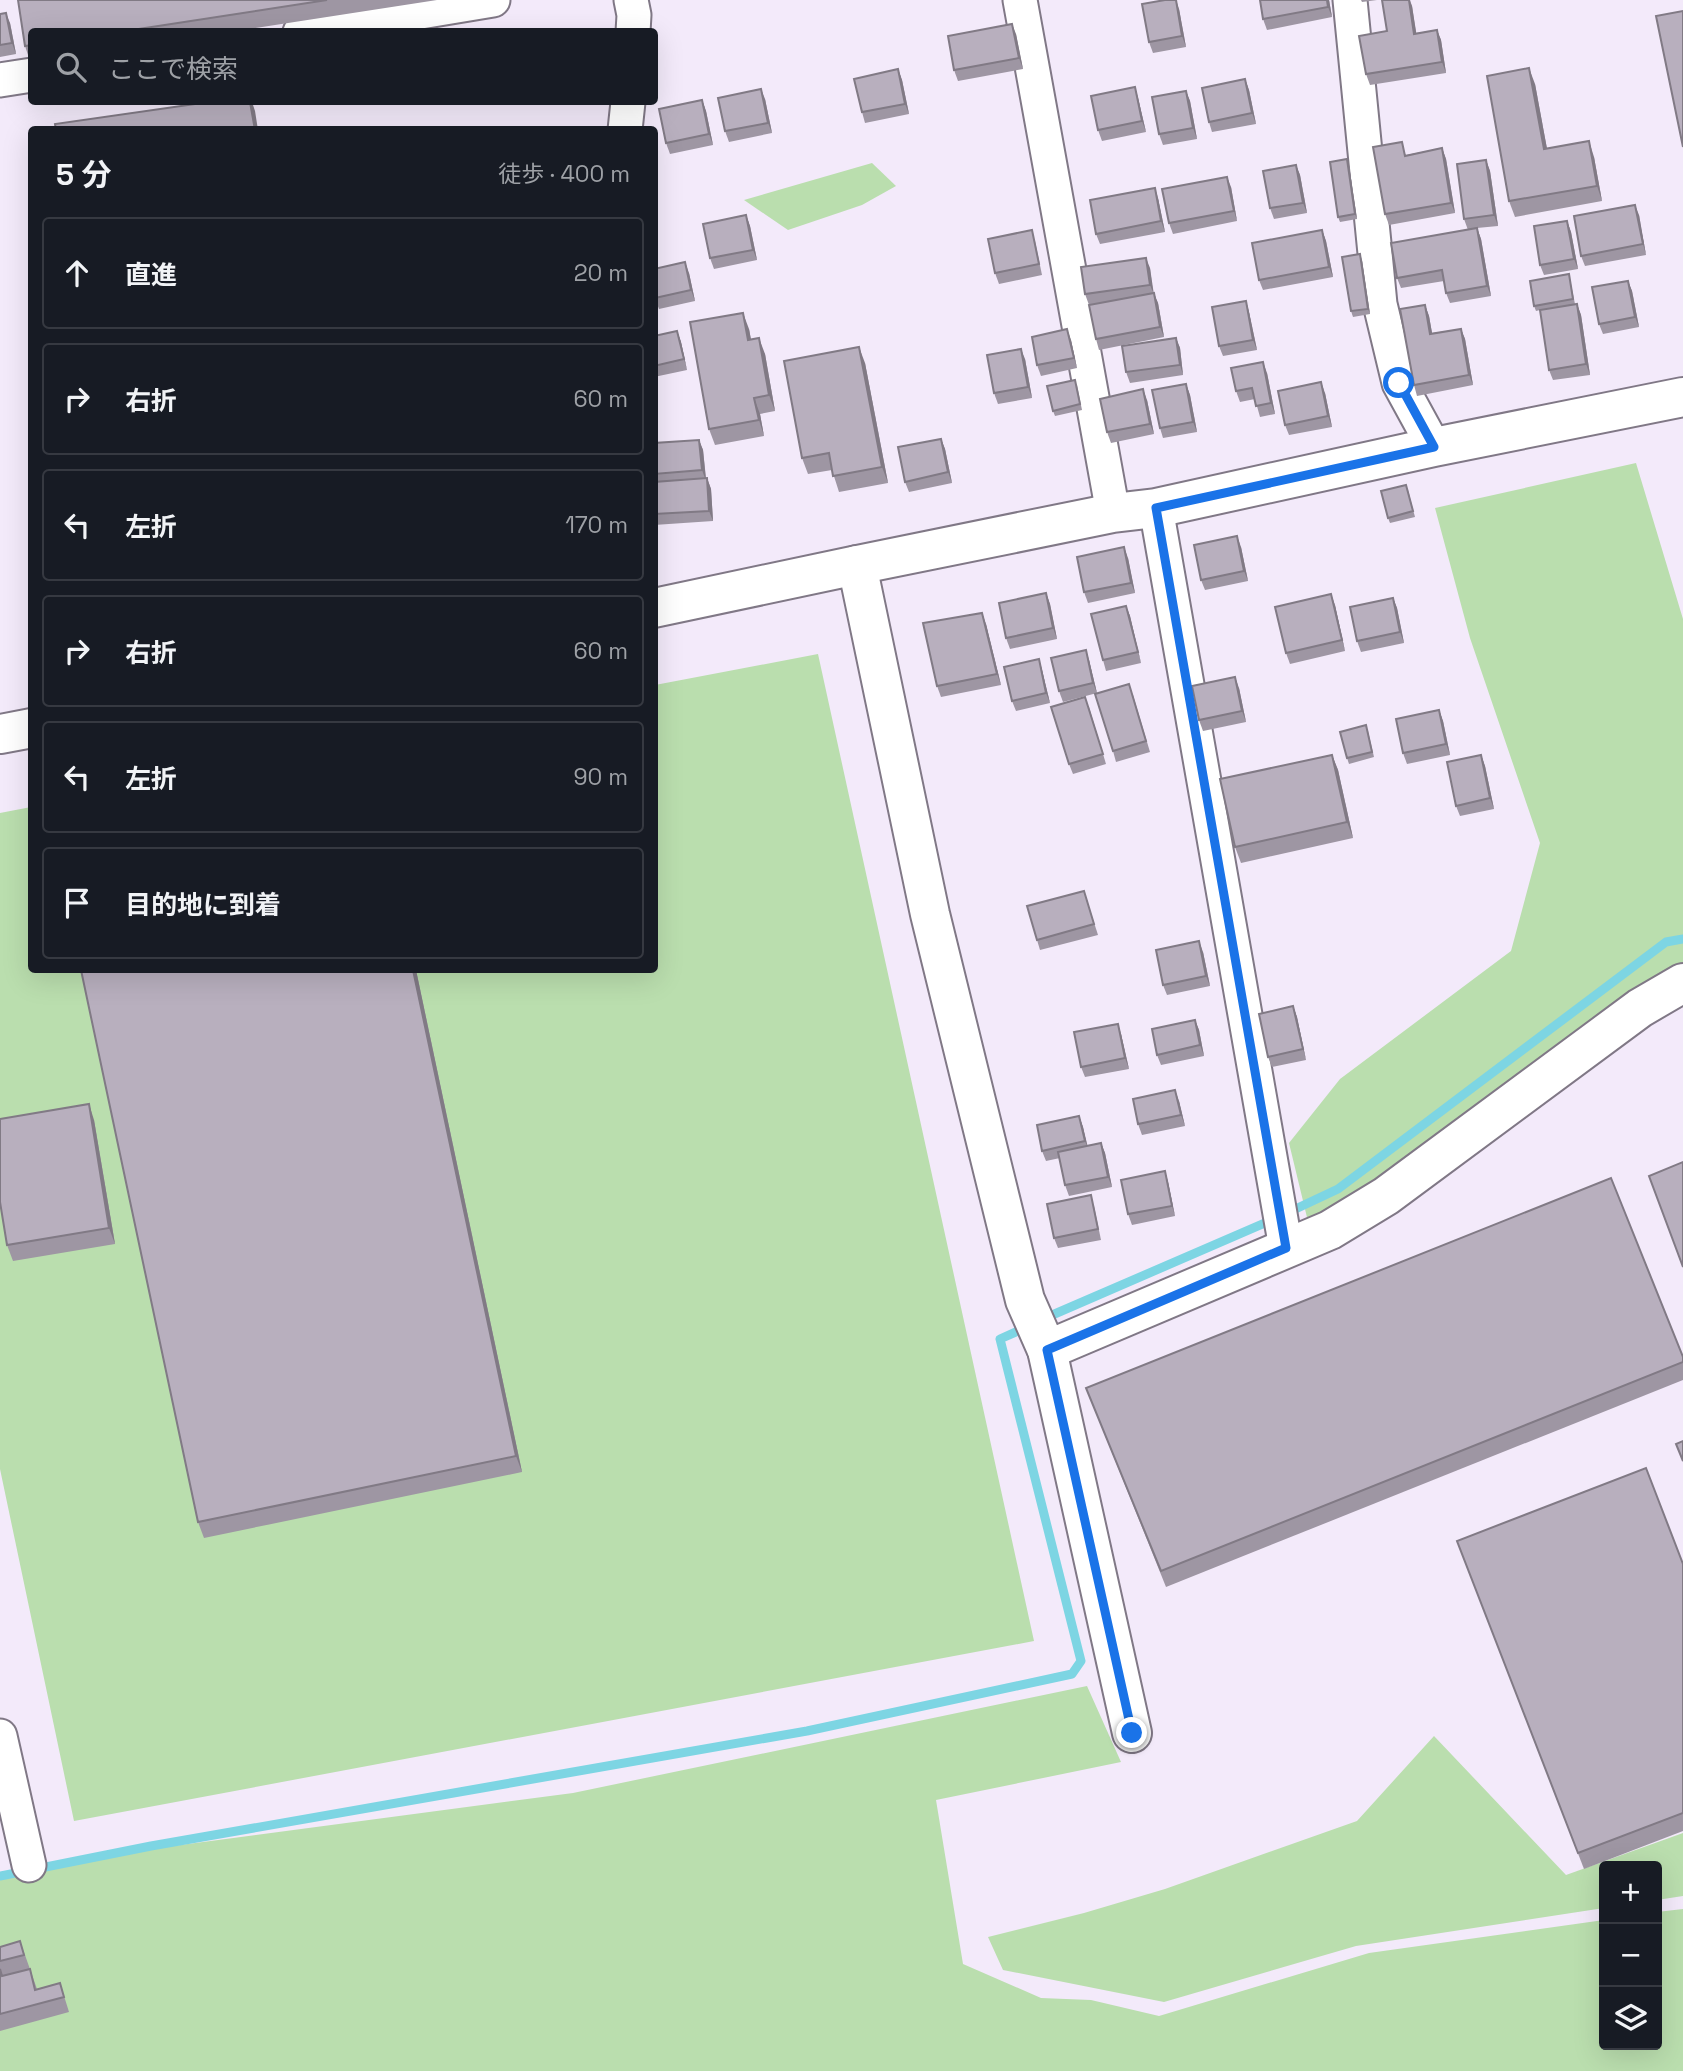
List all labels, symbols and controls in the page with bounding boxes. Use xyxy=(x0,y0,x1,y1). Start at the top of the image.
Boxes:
search box xyxy=(28,28,658,105)
icon: search xyxy=(52,48,90,86)
text: ここで検索 xyxy=(108,52,238,86)
text: 5 分 xyxy=(56,155,112,194)
text: 徒歩 · 400 m xyxy=(498,159,630,189)
icon: ahead xyxy=(58,254,96,292)
text: 直進 xyxy=(125,258,177,292)
text: 20 m xyxy=(574,258,628,288)
route start xyxy=(1383,367,1414,398)
icon: right xyxy=(58,380,96,418)
text: 右折 xyxy=(125,384,177,418)
text: 60 m xyxy=(573,384,628,414)
icon: left xyxy=(58,506,96,544)
text: 左折 xyxy=(125,510,177,544)
text: 170 m xyxy=(565,510,628,540)
icon: right xyxy=(58,632,96,670)
text: 右折 xyxy=(125,636,177,670)
text: 60 m xyxy=(573,636,628,666)
icon: left xyxy=(58,758,96,796)
text: 左折 xyxy=(125,762,177,796)
text: 90 m xyxy=(573,762,628,792)
icon: arrive xyxy=(58,884,96,922)
text: 目的地に到着 xyxy=(125,888,281,922)
route end xyxy=(1116,1717,1147,1748)
map controls xyxy=(1599,1861,1662,2050)
button: + xyxy=(1599,1861,1662,1924)
button: − xyxy=(1599,1924,1662,1987)
button: layers xyxy=(1599,1987,1662,2050)

